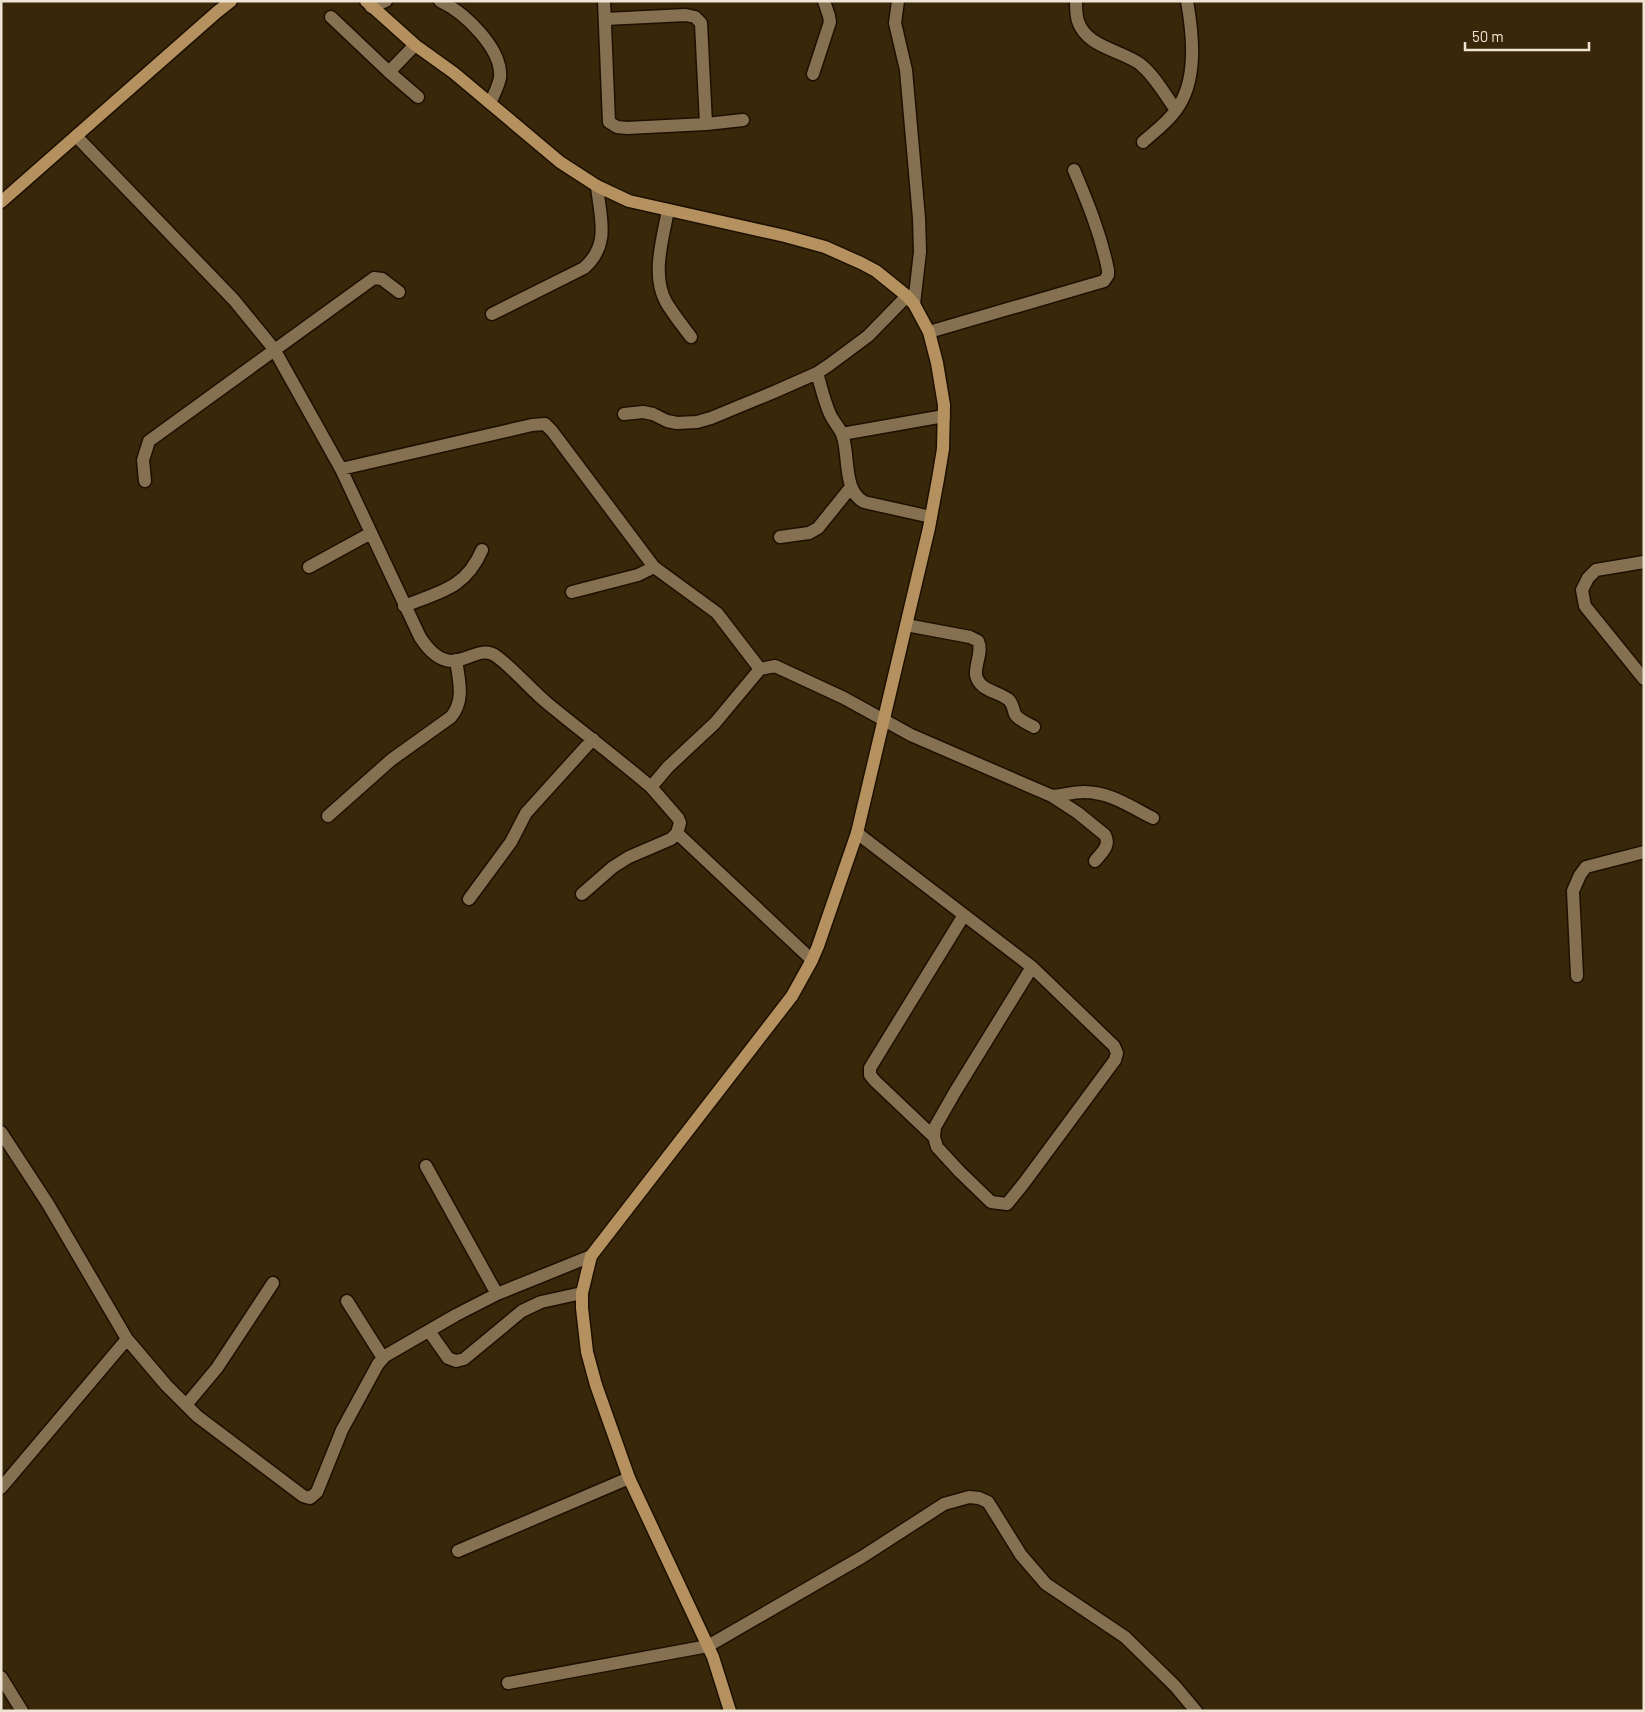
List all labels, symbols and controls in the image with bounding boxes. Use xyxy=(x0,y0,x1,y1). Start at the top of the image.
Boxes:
scale bar xyxy=(1465,20,1589,52)
text: 50 m xyxy=(1472,27,1504,45)

